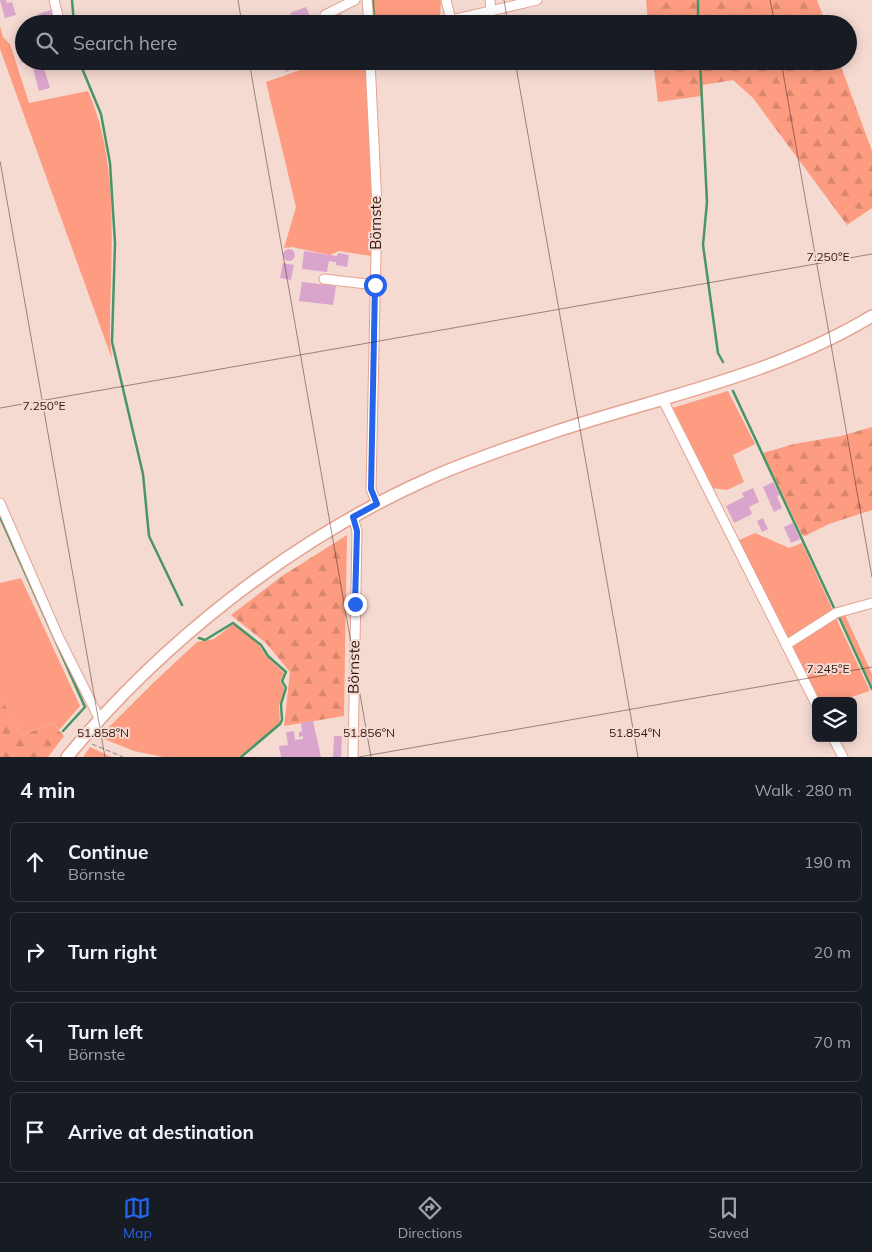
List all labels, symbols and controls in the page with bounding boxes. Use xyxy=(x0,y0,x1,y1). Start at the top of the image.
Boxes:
search box xyxy=(15,15,857,70)
icon: search xyxy=(33,29,61,57)
text: Search here xyxy=(73,31,177,55)
street label: Börnste xyxy=(366,196,385,250)
text: 7.250°E xyxy=(806,249,850,264)
route start xyxy=(364,274,387,297)
text: 7.250°E xyxy=(22,398,66,413)
route end xyxy=(344,593,367,616)
street label: Börnste xyxy=(344,640,363,694)
text: 7.245°E xyxy=(806,661,850,676)
map controls xyxy=(812,697,857,742)
button: layers xyxy=(812,697,857,742)
text: 51.858°N xyxy=(77,725,129,740)
text: 51.856°N xyxy=(343,725,395,740)
text: 51.854°N xyxy=(609,725,661,740)
text: 4 min xyxy=(20,777,75,803)
text: Walk · 280 m xyxy=(754,780,852,800)
text: Continue xyxy=(68,840,148,864)
icon: ahead xyxy=(21,848,49,876)
text: 190 m xyxy=(804,852,851,872)
text: Börnste xyxy=(68,864,125,884)
icon: right xyxy=(21,938,49,966)
text: Turn right xyxy=(68,940,157,964)
text: 20 m xyxy=(814,942,851,962)
text: Turn left xyxy=(68,1020,143,1044)
icon: left xyxy=(21,1028,49,1056)
text: 70 m xyxy=(814,1032,851,1052)
text: Börnste xyxy=(68,1044,125,1064)
icon: arrive xyxy=(21,1118,49,1146)
text: Arrive at destination xyxy=(68,1120,254,1144)
tab: Map xyxy=(123,1194,152,1242)
tab: Directions xyxy=(398,1194,463,1242)
tab: Saved xyxy=(709,1194,749,1242)

